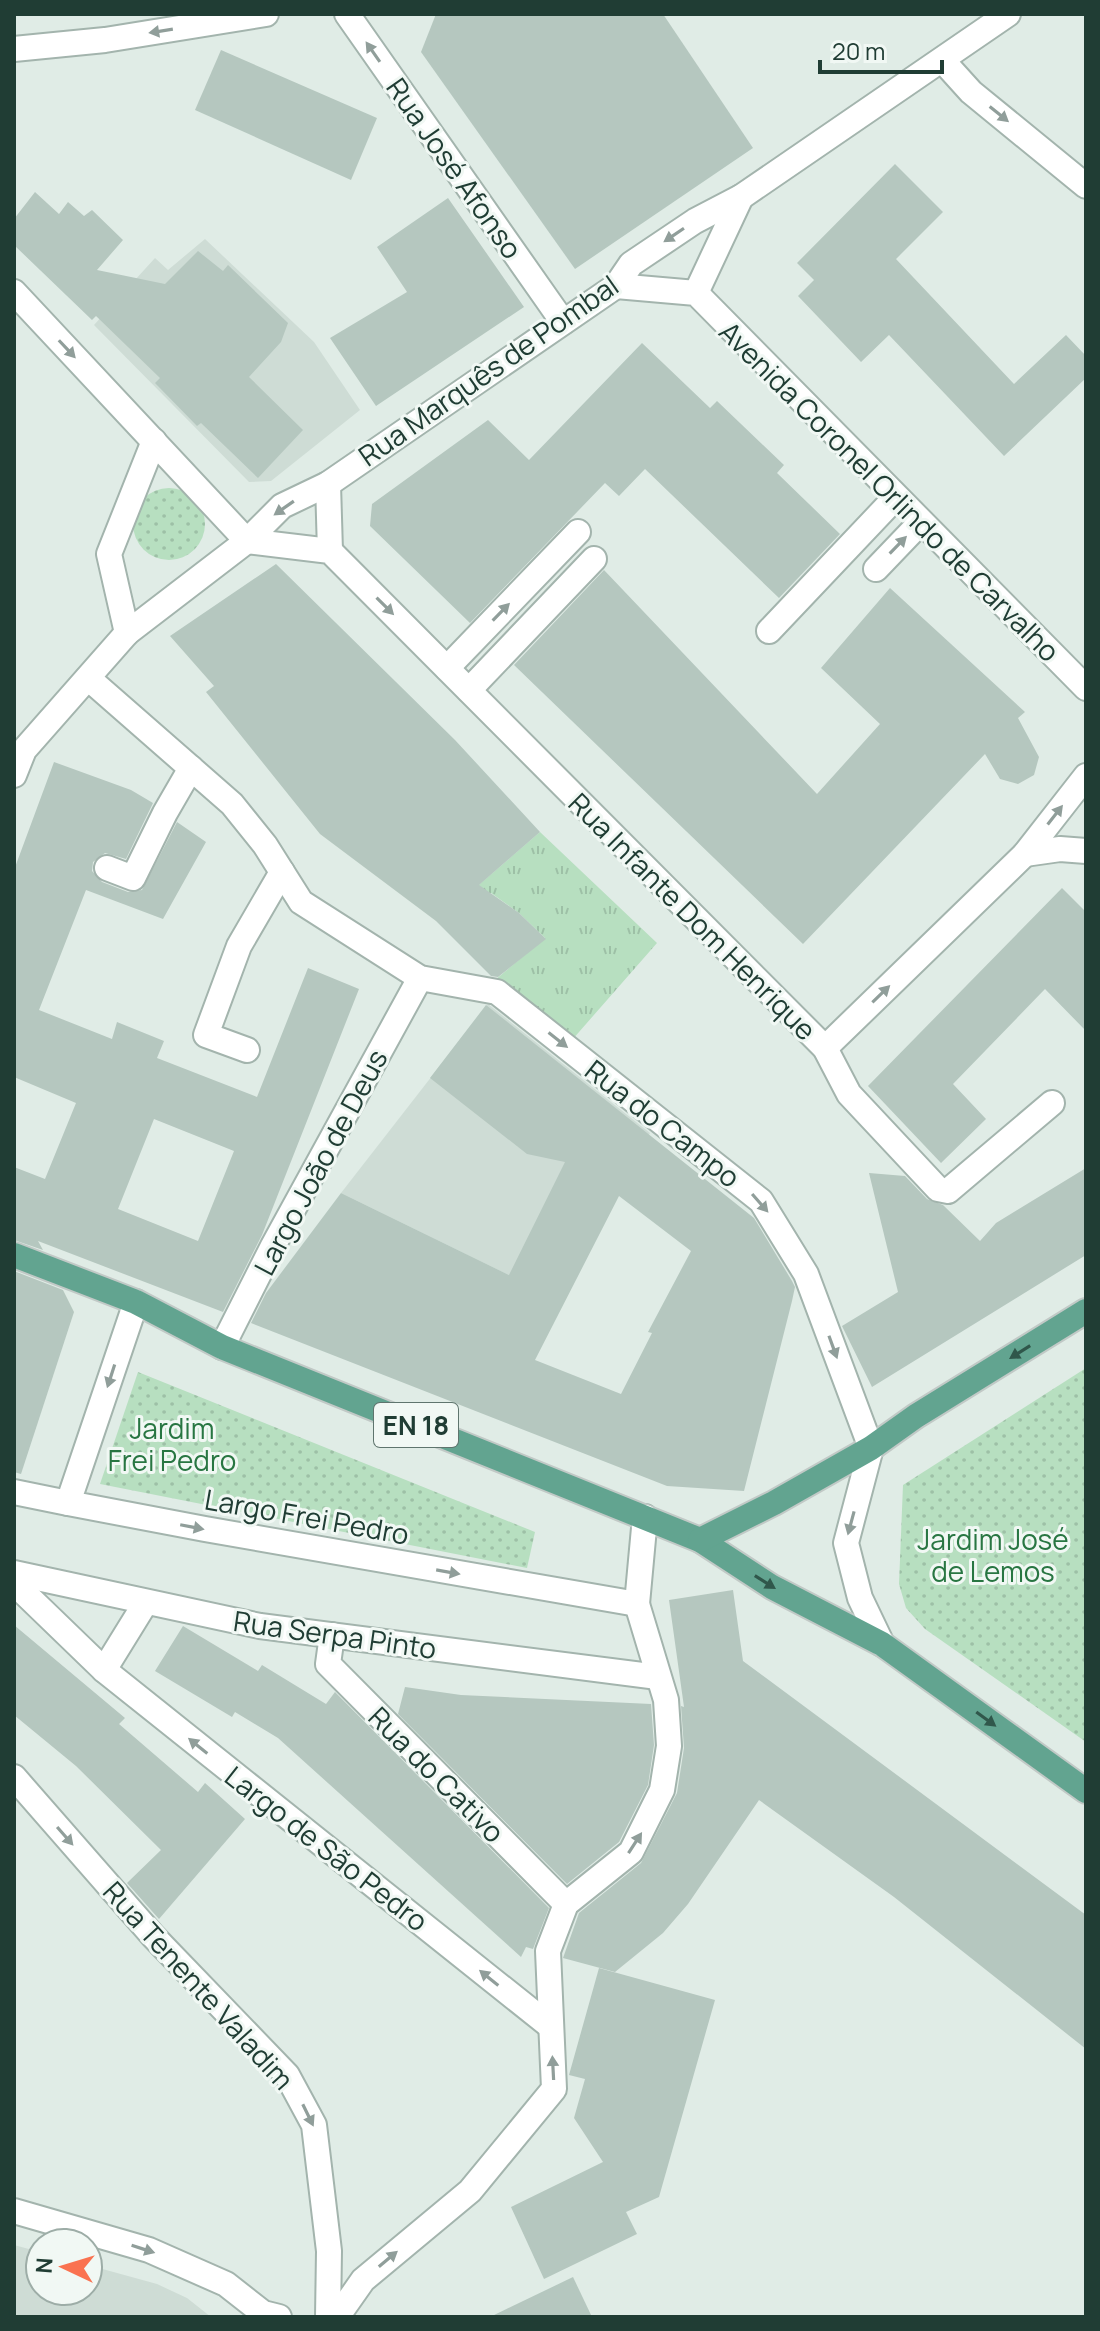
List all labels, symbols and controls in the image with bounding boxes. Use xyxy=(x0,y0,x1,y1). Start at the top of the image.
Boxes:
scale bar xyxy=(820,24,942,74)
one-way arrow xyxy=(148,25,173,38)
text: 20 m xyxy=(832,34,885,67)
one-way arrow xyxy=(366,42,382,62)
street label: Rua José Afonso xyxy=(379,70,531,266)
one-way arrow xyxy=(989,106,1009,122)
one-way arrow xyxy=(663,227,685,242)
street label: Rua Marquês de Pombal xyxy=(351,266,625,474)
street label: Avenida Coronel Orlindo de Carvalho xyxy=(712,313,1068,669)
one-way arrow xyxy=(58,339,76,358)
one-way arrow xyxy=(273,499,295,515)
one-way arrow xyxy=(889,536,907,555)
one-way arrow xyxy=(375,596,394,615)
one-way arrow xyxy=(492,603,510,622)
street label: Rua Infante Dom Henrique xyxy=(561,784,825,1048)
one-way arrow xyxy=(1047,805,1063,825)
one-way arrow xyxy=(871,985,890,1003)
one-way arrow xyxy=(548,1032,568,1048)
street label: Largo João de Deus xyxy=(244,1043,396,1281)
street label: Rua do Campo xyxy=(578,1051,748,1195)
one-way arrow xyxy=(751,1193,768,1213)
one-way arrow xyxy=(828,1336,840,1360)
one-way arrow xyxy=(1009,1345,1031,1359)
one-way arrow xyxy=(105,1364,117,1388)
road number: EN 18 xyxy=(374,1403,458,1447)
park label: Jardim Frei Pedro xyxy=(108,1409,236,1479)
street label: Largo Frei Pedro xyxy=(202,1479,412,1553)
one-way arrow xyxy=(844,1511,856,1536)
park label: Jardim José de Lemos xyxy=(917,1520,1069,1590)
one-way arrow xyxy=(180,1521,205,1533)
one-way arrow xyxy=(436,1566,461,1578)
one-way arrow xyxy=(755,1575,776,1590)
street label: Rua Serpa Pinto xyxy=(231,1601,439,1667)
street label: Rua do Cativo xyxy=(361,1698,513,1850)
one-way arrow xyxy=(975,1711,997,1727)
one-way arrow xyxy=(188,1738,208,1755)
street label: Largo de São Pedro xyxy=(218,1757,436,1939)
one-way arrow xyxy=(56,1826,74,1845)
one-way arrow xyxy=(628,1832,643,1853)
street label: Rua Tenente Valadim xyxy=(95,1873,303,2097)
one-way arrow xyxy=(479,1970,499,1986)
one-way arrow xyxy=(546,2055,559,2080)
one-way arrow xyxy=(301,2104,315,2127)
north arrow xyxy=(24,2227,104,2307)
one-way arrow xyxy=(131,2243,155,2255)
one-way arrow xyxy=(378,2251,398,2268)
text: N xyxy=(29,2257,60,2275)

